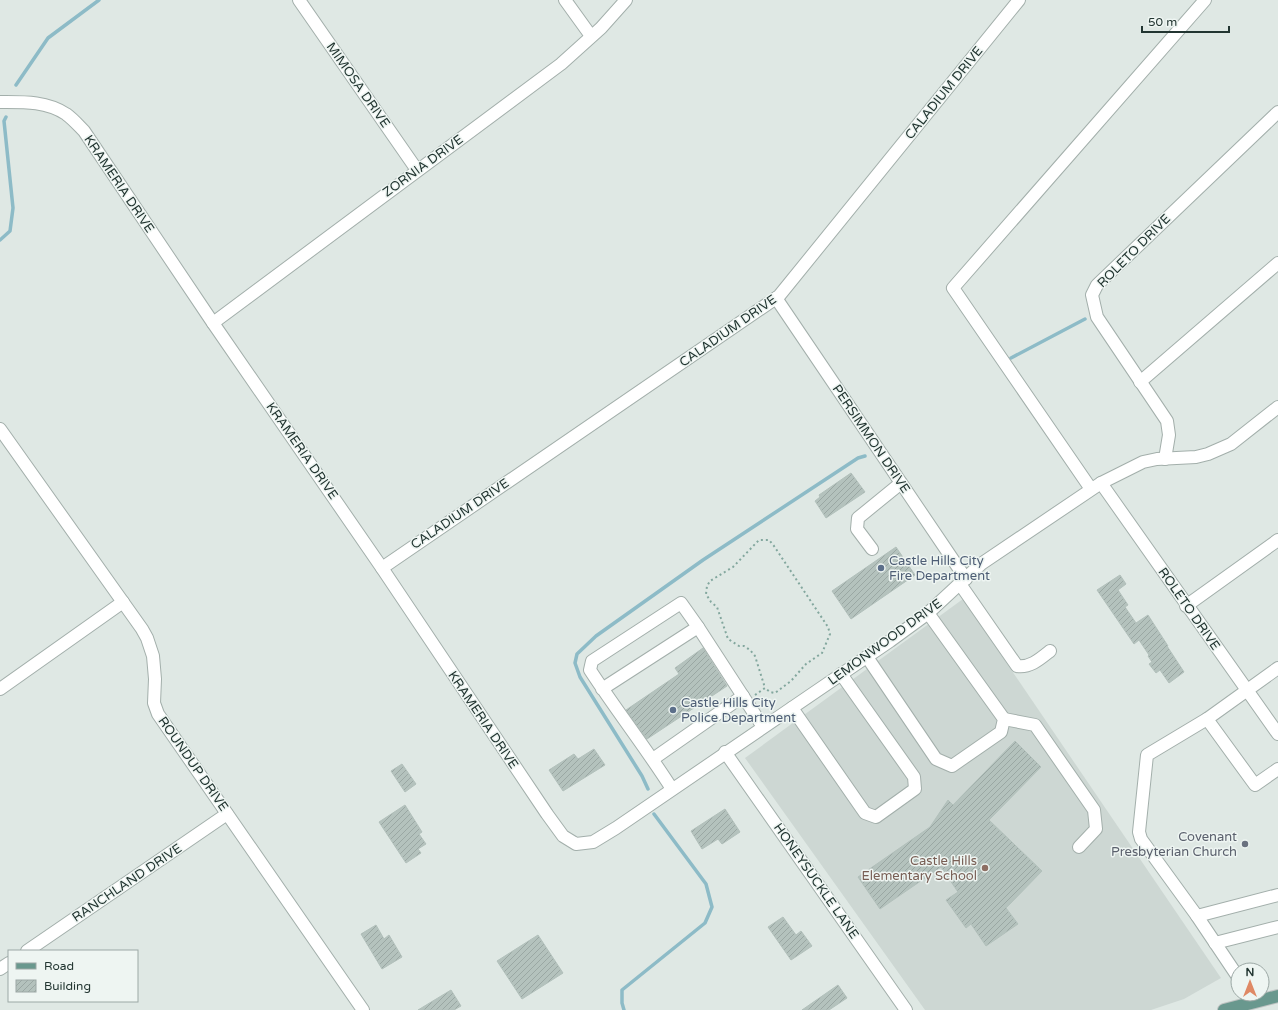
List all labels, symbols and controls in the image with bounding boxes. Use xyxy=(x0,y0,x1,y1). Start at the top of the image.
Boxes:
scale bar xyxy=(1142,8,1229,34)
text: 50 m xyxy=(1148,15,1177,29)
street label: MIMOSA DRIVE xyxy=(323,39,393,131)
street label: CALADIUM DRIVE xyxy=(902,43,986,143)
street label: ZORNIA DRIVE xyxy=(380,131,466,201)
street label: KRAMERIA DRIVE xyxy=(80,132,158,236)
street label: ROLETO DRIVE xyxy=(1094,211,1174,291)
street label: CALADIUM DRIVE xyxy=(676,291,780,371)
street label: PERSIMMON DRIVE xyxy=(829,382,913,496)
street label: KRAMERIA DRIVE xyxy=(263,399,341,503)
street label: CALADIUM DRIVE xyxy=(408,475,512,553)
place label: Castle Hills City Fire Department xyxy=(889,553,990,584)
marker: Castle Hills City Fire Department xyxy=(876,563,886,573)
street label: ROLETO DRIVE xyxy=(1155,565,1223,653)
street label: LEMONWOOD DRIVE xyxy=(825,595,945,689)
street label: KRAMERIA DRIVE xyxy=(444,668,522,772)
place label: Castle Hills City Police Department xyxy=(681,695,796,726)
marker: Castle Hills City Police Department xyxy=(668,705,678,715)
street label: ROUNDUP DRIVE xyxy=(154,714,232,814)
street label: HONEYSUCKLE LANE xyxy=(770,820,862,942)
place label: Covenant Presbyterian Church xyxy=(1111,829,1237,860)
marker: Covenant Presbyterian Church xyxy=(1240,839,1250,849)
street label: RANCHLAND DRIVE xyxy=(69,840,185,926)
place label: Castle Hills Elementary School xyxy=(862,853,977,884)
marker: Castle Hills Elementary School xyxy=(980,863,990,873)
legend xyxy=(8,950,138,1002)
text: Road xyxy=(44,959,74,973)
north arrow xyxy=(1230,962,1270,1002)
text: N xyxy=(1246,966,1254,979)
text: Building xyxy=(44,979,91,993)

